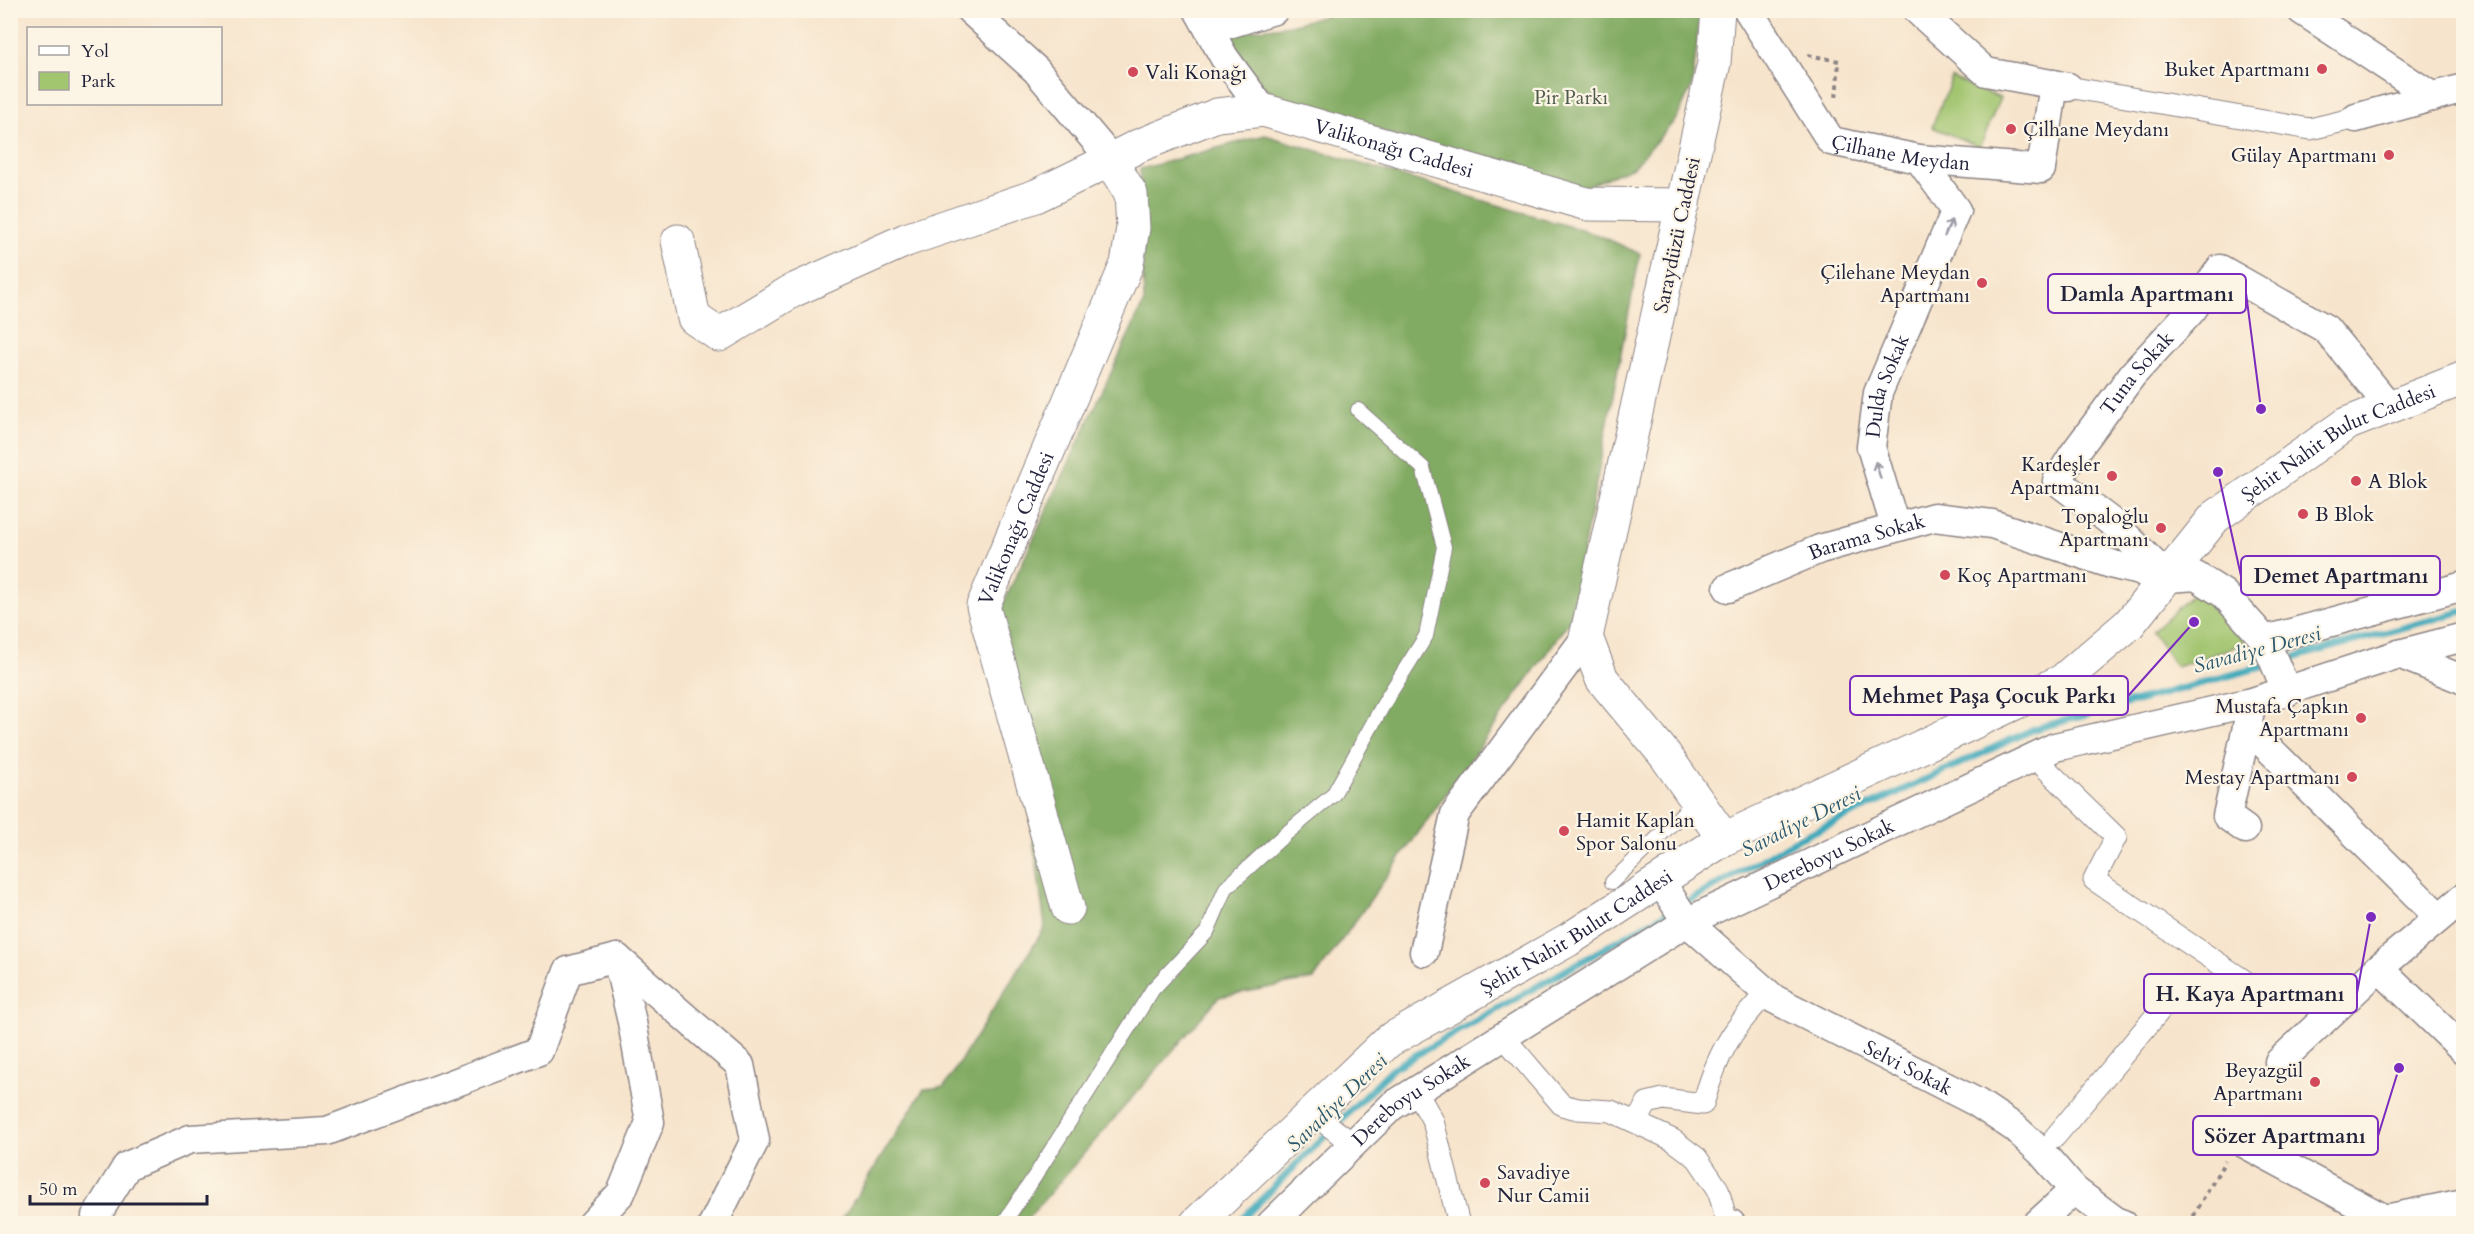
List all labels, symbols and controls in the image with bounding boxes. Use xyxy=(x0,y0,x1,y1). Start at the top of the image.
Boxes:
legend xyxy=(27,27,222,105)
text: Yol xyxy=(81,39,109,64)
place label: Buket Apartmanı xyxy=(2164,56,2310,83)
place label: Vali Konağı xyxy=(1145,59,1247,86)
marker: Buket Apartmanı xyxy=(2315,62,2329,76)
marker: Vali Konağı xyxy=(1126,65,1140,79)
text: Park xyxy=(81,69,116,94)
park label: Pir Parkı xyxy=(1534,84,1608,111)
street label: Valikonağı Caddesi xyxy=(1311,112,1477,184)
place label: Çilhane Meydanı xyxy=(2023,116,2170,143)
marker: Çilhane Meydanı xyxy=(2004,122,2018,136)
street label: Çilhane Meydan xyxy=(1829,128,1972,177)
place label: Gülay Apartmanı xyxy=(2231,142,2377,169)
marker: Gülay Apartmanı xyxy=(2382,148,2396,162)
street label: Saraydüzü Caddesi xyxy=(1647,154,1707,315)
one-way arrow xyxy=(1943,220,1954,238)
place label: Çilehane Meydan Apartmanı xyxy=(1820,259,1971,309)
callout: Damla Apartmanı xyxy=(2048,274,2246,313)
marker: Çilehane Meydan Apartmanı xyxy=(1975,276,1989,290)
text: Damla Apartmanı xyxy=(2060,280,2234,309)
street label: Tuna Sokak xyxy=(2094,325,2180,421)
street label: Dulda Sokak xyxy=(1859,330,1915,439)
street label: Şehit Nahit Bulut Caddesi xyxy=(2236,377,2440,508)
street label: Valikonağı Caddesi xyxy=(971,447,1060,609)
place label: Kardeşler Apartmanı xyxy=(2010,451,2101,501)
one-way arrow xyxy=(1872,461,1883,480)
place label: A Blok xyxy=(2368,468,2428,495)
marker: Kardeşler Apartmanı xyxy=(2105,469,2119,483)
marker: A Blok xyxy=(2349,474,2363,488)
place label: B Blok xyxy=(2315,501,2374,528)
place label: Topaloğlu Apartmanı xyxy=(2059,503,2149,553)
street label: Barama Sokak xyxy=(1804,507,1928,566)
marker: B Blok xyxy=(2296,507,2310,521)
marker: Topaloğlu Apartmanı xyxy=(2154,521,2168,535)
callout: Demet Apartmanı xyxy=(2241,556,2440,595)
place label: Koç Apartmanı xyxy=(1957,562,2087,589)
text: Demet Apartmanı xyxy=(2253,562,2429,591)
marker: Koç Apartmanı xyxy=(1938,568,1952,582)
water label: Savadiye Deresi xyxy=(2190,619,2324,681)
callout: Mehmet Paşa Çocuk Parkı xyxy=(1850,676,2128,715)
text: Mehmet Paşa Çocuk Parkı xyxy=(1862,682,2116,711)
place label: Mustafa Çapkın Apartmanı xyxy=(2215,693,2350,743)
marker: Mustafa Çapkın Apartmanı xyxy=(2354,711,2368,725)
place label: Mestay Apartmanı xyxy=(2185,764,2340,791)
marker: Mestay Apartmanı xyxy=(2345,770,2359,784)
water label: Savadiye Deresi xyxy=(1736,779,1866,865)
place label: Hamit Kaplan Spor Salonu xyxy=(1576,807,1695,857)
street label: Dereboyu Sokak xyxy=(1760,812,1899,897)
marker: Hamit Kaplan Spor Salonu xyxy=(1557,824,1571,838)
street label: Şehit Nahit Bulut Caddesi xyxy=(1475,862,1678,1000)
callout: H. Kaya Apartmanı xyxy=(2144,974,2357,1013)
text: H. Kaya Apartmanı xyxy=(2156,980,2345,1009)
street label: Selvi Sokak xyxy=(1859,1034,1958,1101)
water label: Savadiye Deresi xyxy=(1280,1047,1394,1159)
street label: Dereboyu Sokak xyxy=(1346,1047,1475,1152)
place label: Beyazgül Apartmanı xyxy=(2213,1057,2303,1107)
marker: Beyazgül Apartmanı xyxy=(2308,1075,2322,1089)
callout: Sözer Apartmanı xyxy=(2193,1116,2378,1155)
text: Sözer Apartmanı xyxy=(2204,1122,2366,1151)
place label: Savadiye Nur Camii xyxy=(1497,1159,1590,1209)
scale bar xyxy=(30,1168,207,1206)
marker: Savadiye Nur Camii xyxy=(1478,1176,1492,1190)
text: 50 m xyxy=(39,1177,78,1202)

